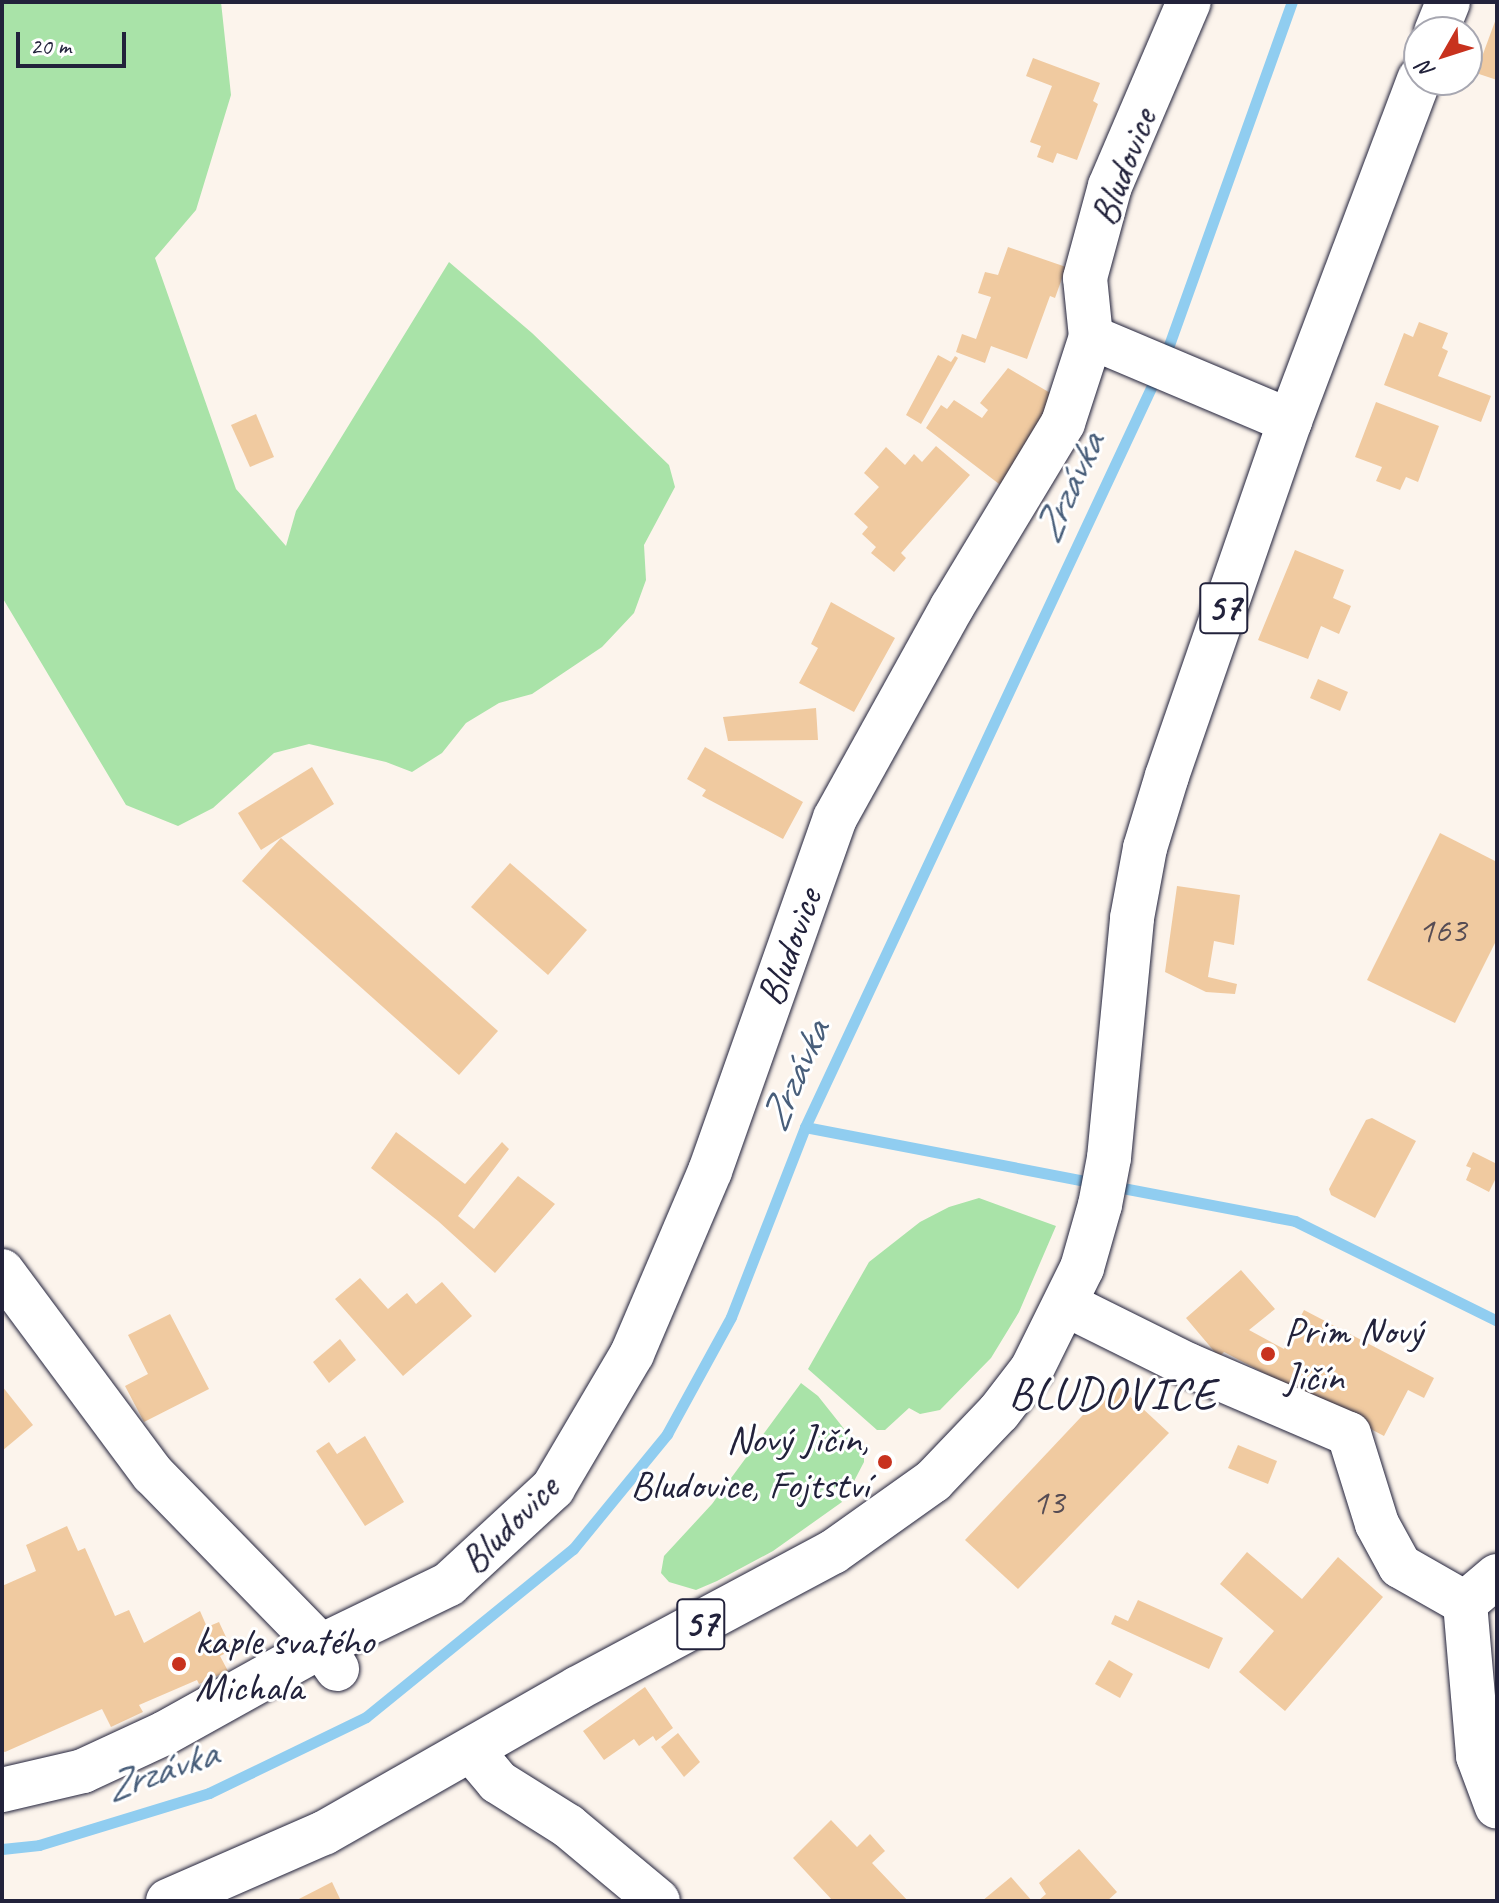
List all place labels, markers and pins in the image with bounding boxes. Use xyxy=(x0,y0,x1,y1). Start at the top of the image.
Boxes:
place label: Prim Nový Jičín xyxy=(1284,1307,1424,1401)
marker: Prim Nový Jičín xyxy=(1259,1345,1277,1363)
place label: Nový Jičín, Bludovice, Fojtství xyxy=(631,1415,869,1509)
marker: Nový Jičín, Bludovice, Fojtství xyxy=(876,1453,894,1471)
place label: kaple svatého Michala xyxy=(195,1617,375,1711)
marker: kaple svatého Michala xyxy=(170,1655,188,1673)

